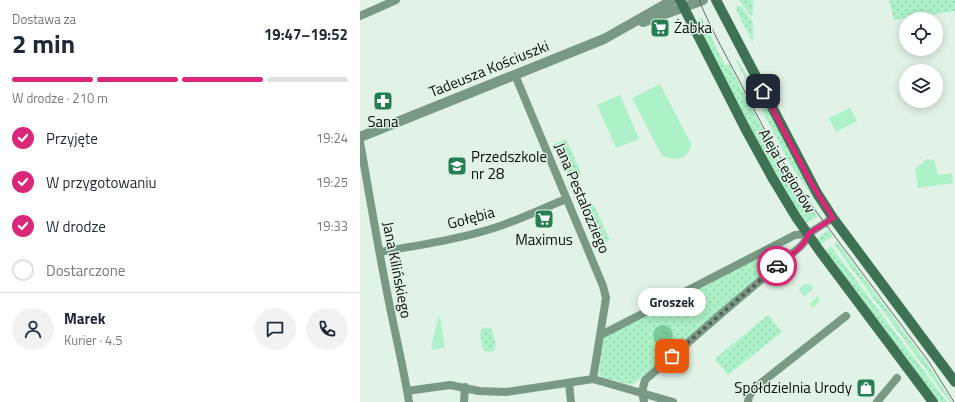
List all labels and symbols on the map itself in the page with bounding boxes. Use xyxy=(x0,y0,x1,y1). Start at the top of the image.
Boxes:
place label: Żabka xyxy=(674,16,713,39)
supermarket icon: Żabka xyxy=(649,17,671,39)
street label: Tadeusza Kościuszki xyxy=(425,34,552,103)
pin xyxy=(746,74,780,108)
pharmacy icon: Sana xyxy=(372,90,394,112)
place label: Sana xyxy=(367,110,399,133)
street label: Aleja Legionów xyxy=(753,124,822,217)
street label: Jana Pestalozziego xyxy=(549,139,616,257)
place label: Przedszkole nr 28 xyxy=(471,145,547,185)
school or university icon: Przedszkole nr 28 xyxy=(446,155,468,177)
street label: Gołębia xyxy=(445,200,498,235)
supermarket icon: Maximus xyxy=(533,208,555,230)
street label: Jana Kilińskiego xyxy=(377,220,418,320)
place label: Maximus xyxy=(515,228,573,251)
courier xyxy=(757,246,797,286)
callout: Groszek xyxy=(638,288,706,316)
pin xyxy=(655,339,689,373)
place label: Spółdzielnia Urody xyxy=(734,376,852,399)
shop icon: Spółdzielnia Urody xyxy=(855,377,877,399)

